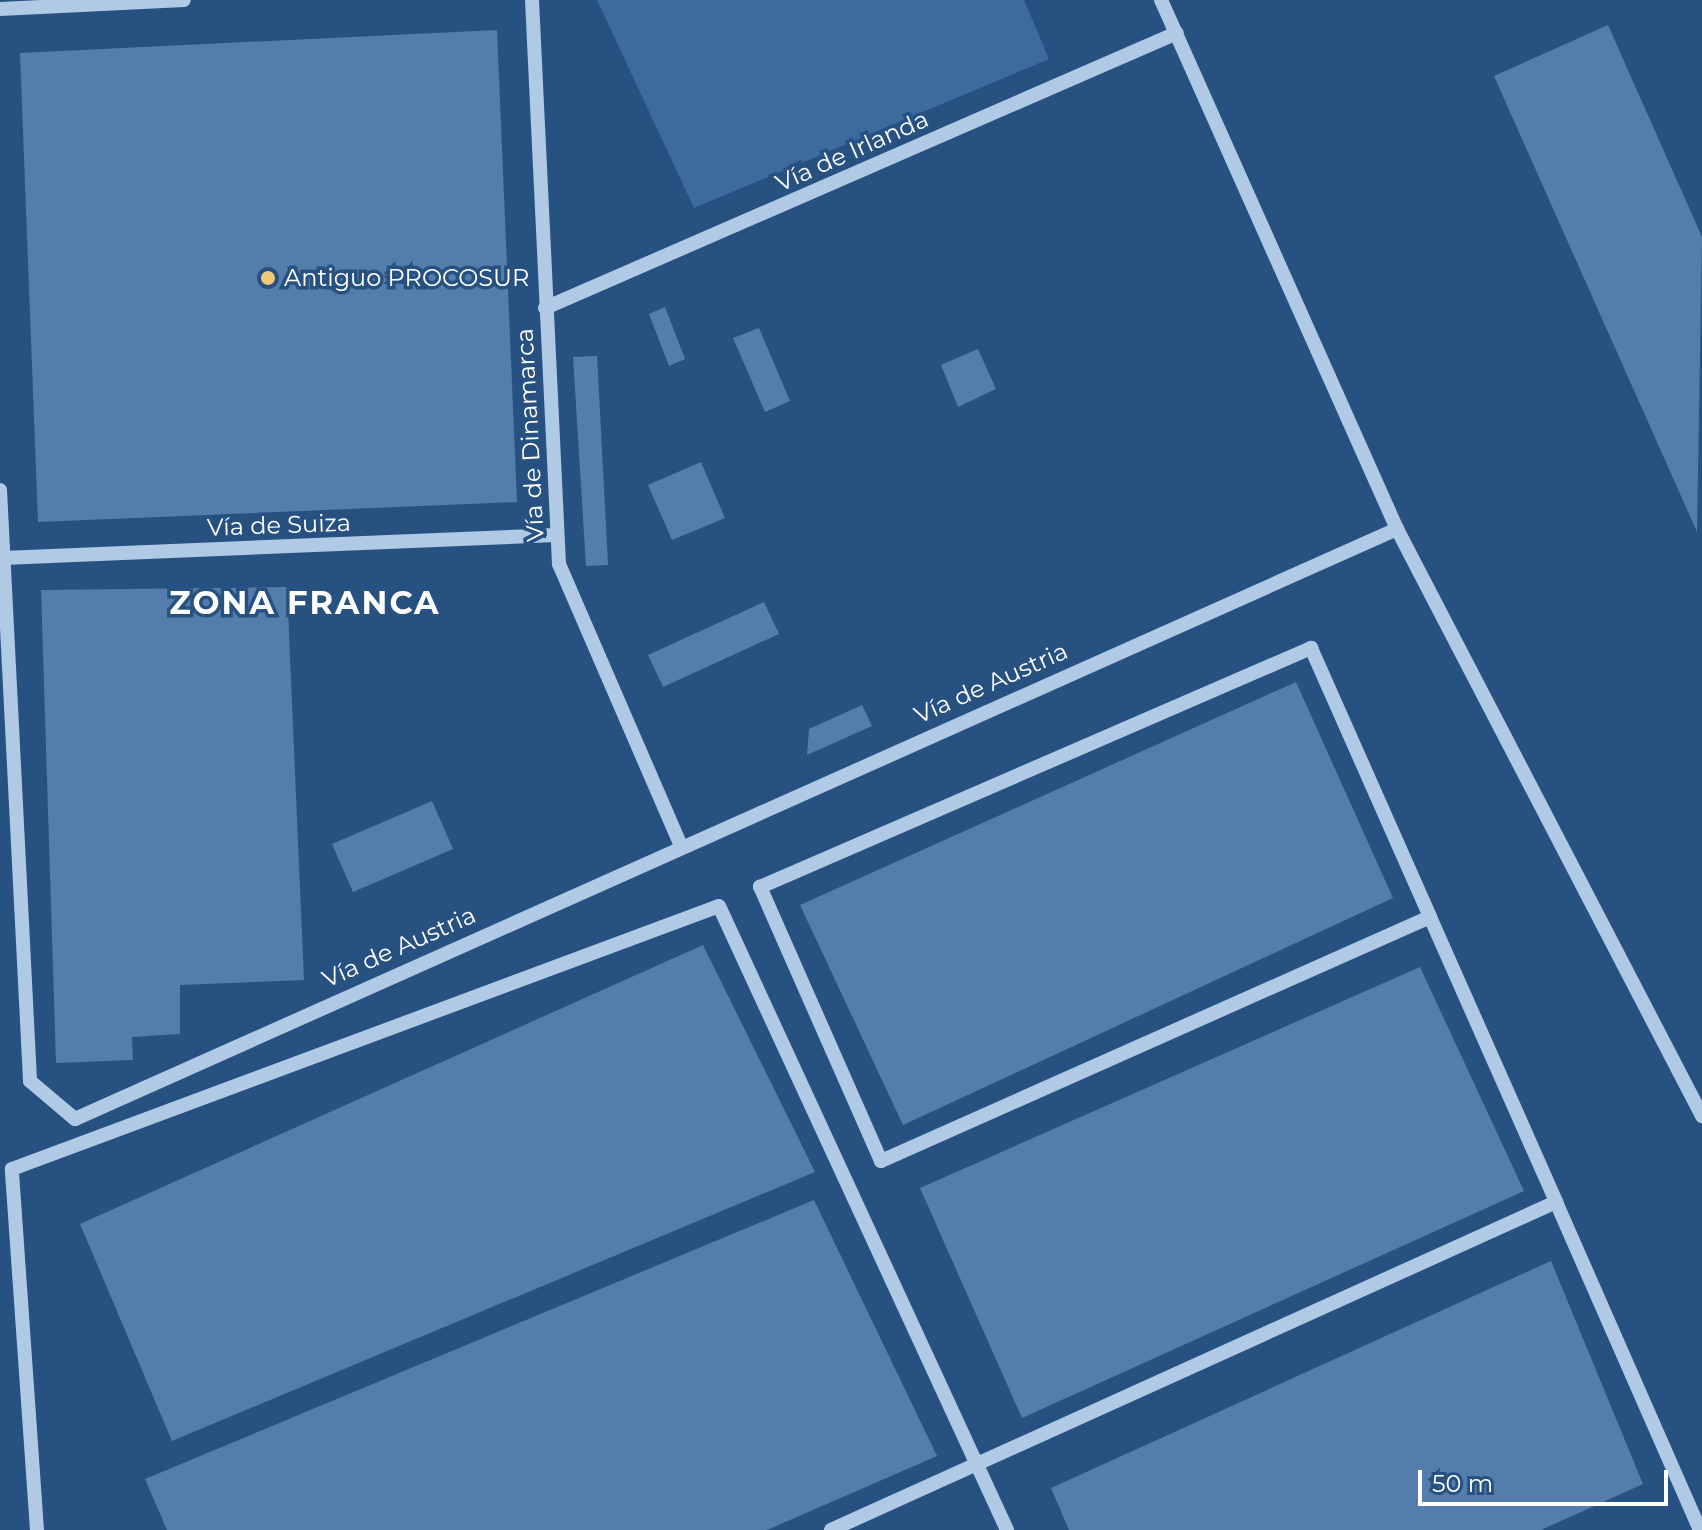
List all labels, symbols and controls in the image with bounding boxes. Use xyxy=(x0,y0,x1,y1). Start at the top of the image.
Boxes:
street label: Vía de Irlanda xyxy=(771,104,933,198)
place label: Antiguo PROCOSUR xyxy=(284,264,529,292)
marker: Antiguo PROCOSUR xyxy=(259,269,277,287)
street label: Vía de Dinamarca xyxy=(510,328,550,542)
street label: Vía de Suiza xyxy=(207,508,351,542)
district label: ZONA FRANCA xyxy=(169,584,441,622)
street label: Vía de Austria xyxy=(910,636,1072,730)
street label: Vía de Austria xyxy=(318,900,480,994)
scale bar xyxy=(1422,1454,1672,1504)
text: 50 m xyxy=(1432,1469,1493,1498)

